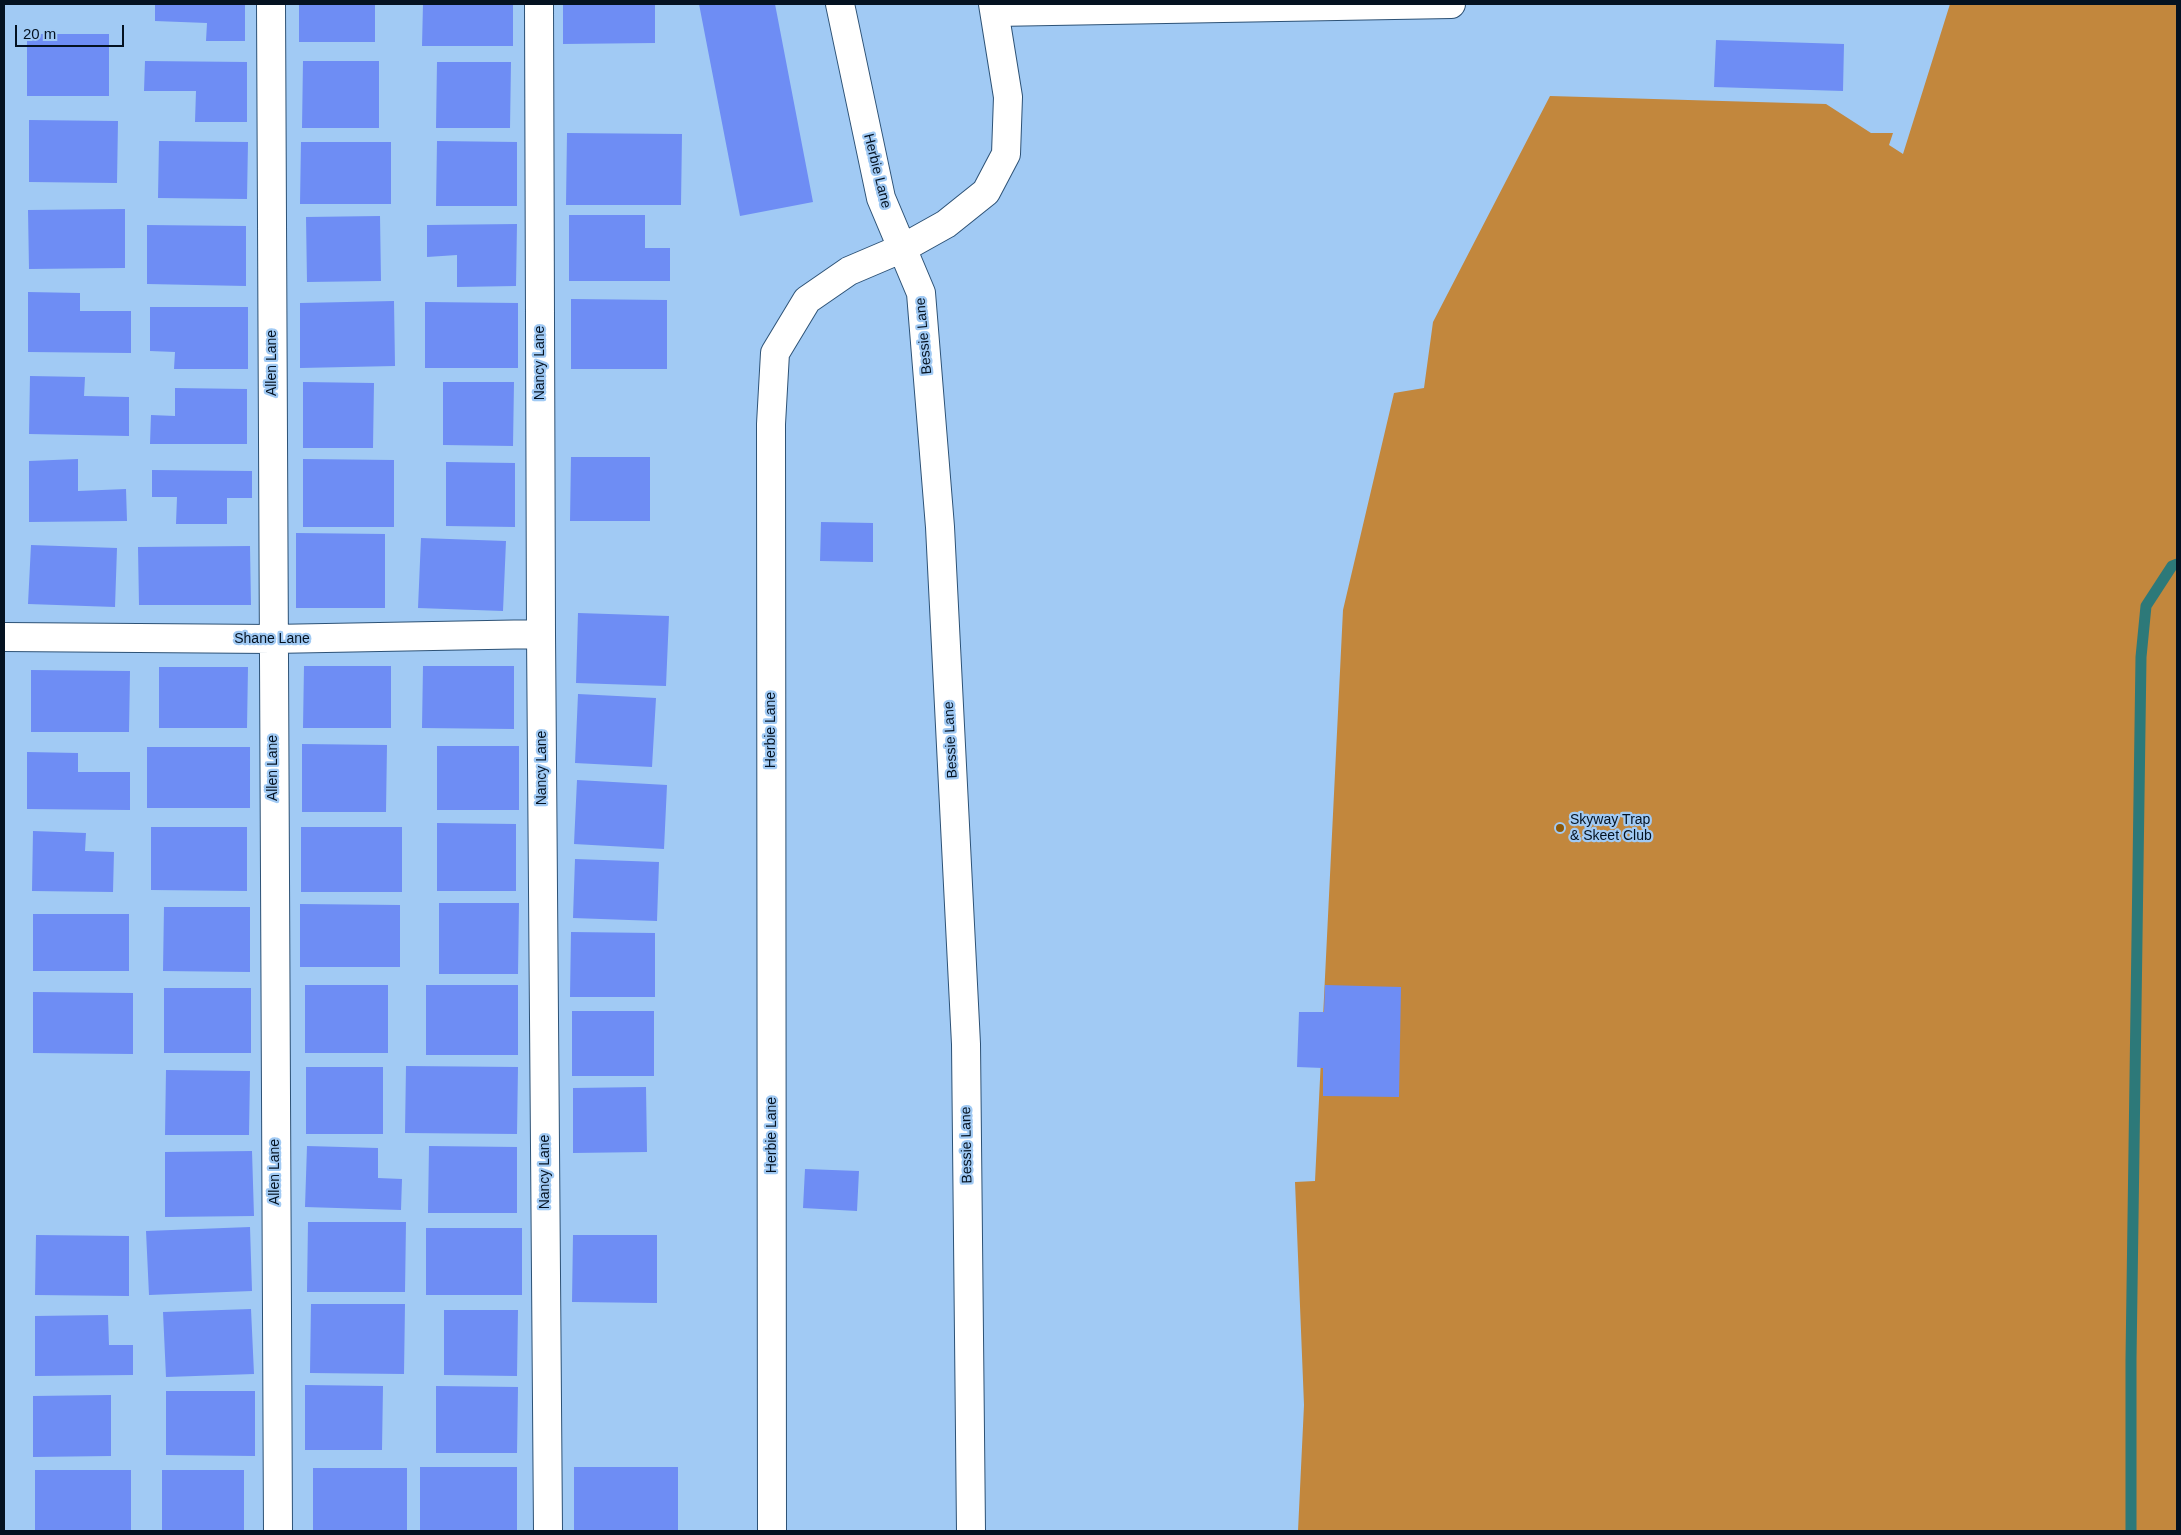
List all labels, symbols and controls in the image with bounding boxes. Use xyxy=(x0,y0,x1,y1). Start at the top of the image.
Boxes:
scale bar xyxy=(18,15,126,47)
text: 20 m xyxy=(23,25,56,42)
street label: Herbie Lane xyxy=(860,132,894,210)
street label: Bessie Lane xyxy=(912,297,936,375)
street label: Nancy Lane xyxy=(532,326,548,400)
street label: Allen Lane xyxy=(264,330,280,396)
street label: Shane Lane xyxy=(234,631,310,647)
street label: Herbie Lane xyxy=(763,692,779,768)
street label: Bessie Lane xyxy=(941,701,961,779)
street label: Nancy Lane xyxy=(534,731,550,805)
street label: Allen Lane xyxy=(265,735,281,801)
place label: Skyway Trap & Skeet Club xyxy=(1570,812,1652,844)
marker: Skyway Trap & Skeet Club xyxy=(1554,822,1566,834)
street label: Herbie Lane xyxy=(764,1097,780,1173)
street label: Bessie Lane xyxy=(958,1106,976,1184)
street label: Nancy Lane xyxy=(537,1135,553,1209)
street label: Allen Lane xyxy=(267,1139,283,1205)

